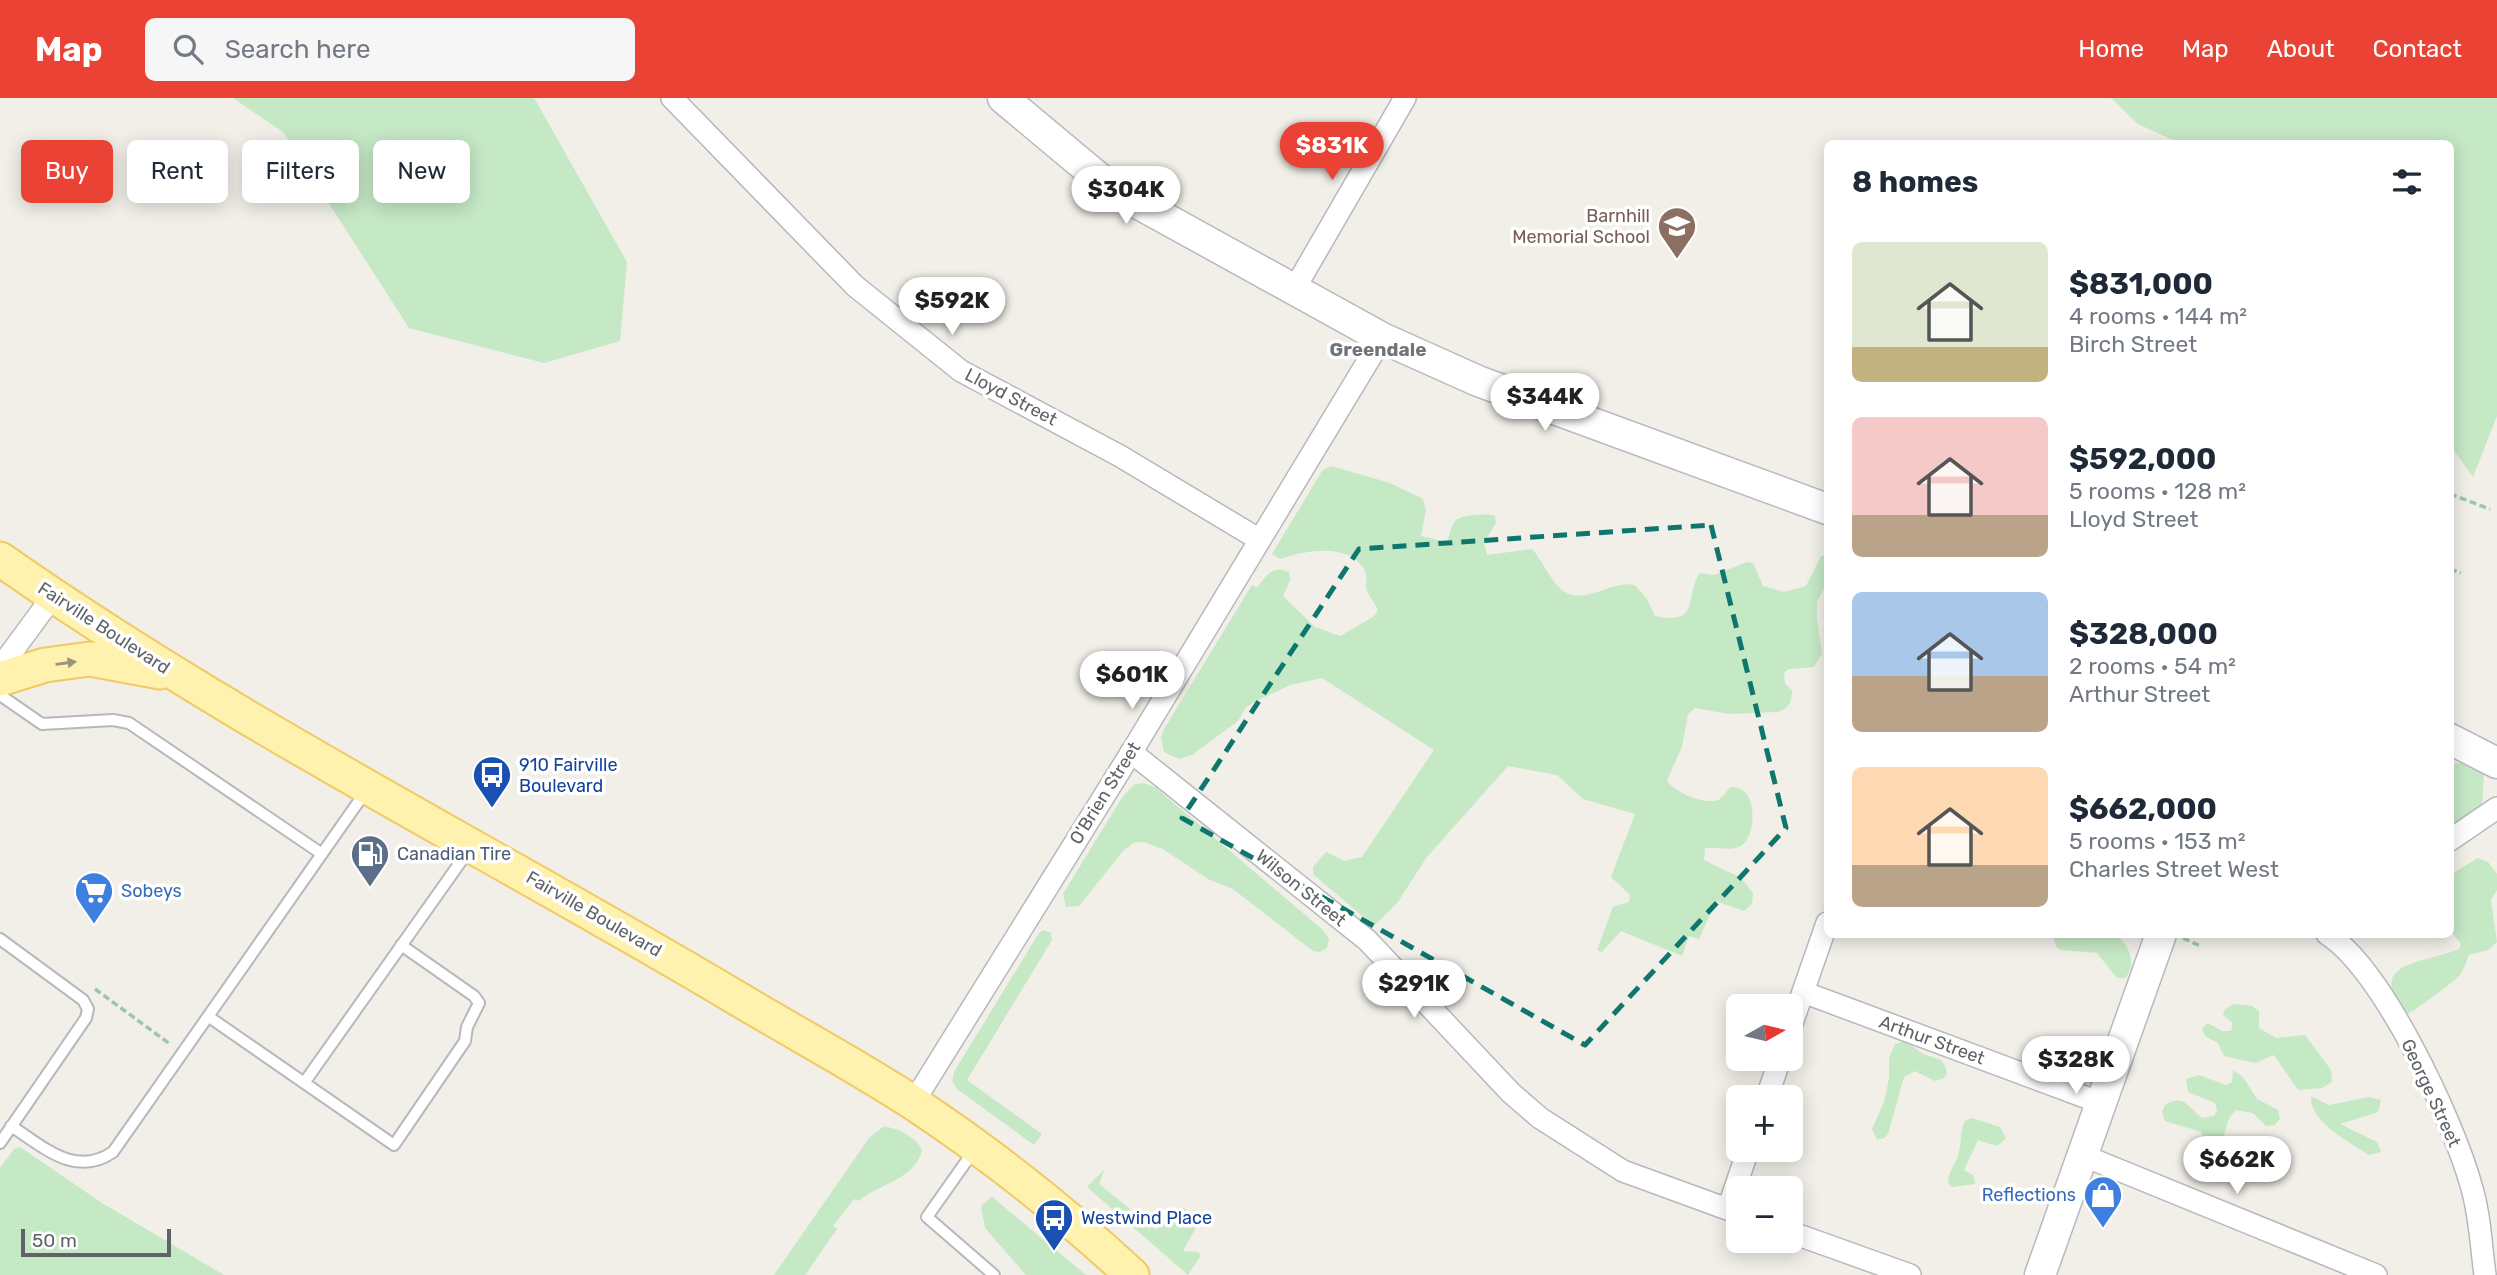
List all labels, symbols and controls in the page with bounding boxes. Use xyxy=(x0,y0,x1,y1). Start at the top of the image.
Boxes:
search box xyxy=(145,18,635,81)
text: Map xyxy=(35,30,103,69)
icon: search xyxy=(169,30,207,68)
text: Search here xyxy=(225,34,370,65)
text: Home xyxy=(2078,35,2144,63)
text: Map xyxy=(2182,35,2229,63)
text: About xyxy=(2267,35,2335,63)
text: Contact xyxy=(2373,35,2462,63)
pin: $831K xyxy=(1283,122,1381,182)
text: $831K xyxy=(1296,131,1368,159)
chip: Buy xyxy=(21,140,113,203)
chip: Rent xyxy=(127,140,228,203)
chip: Filters xyxy=(242,140,359,203)
chip: New xyxy=(373,140,470,203)
icon: filters xyxy=(2388,163,2426,201)
text: 8 homes xyxy=(1852,164,1978,200)
pin: $304K xyxy=(1077,166,1175,226)
text: $304K xyxy=(1087,175,1165,203)
place label: Barnhill Memorial School xyxy=(1512,205,1650,248)
school or university icon: Barnhill Memorial School xyxy=(1656,205,1698,260)
text: $831,000 xyxy=(2069,266,2213,302)
icon: home xyxy=(1908,270,1992,354)
pin: $592K xyxy=(903,278,1001,337)
text: $592K xyxy=(914,286,990,314)
text: 4 rooms · 144 m² xyxy=(2069,302,2247,330)
text: Birch Street xyxy=(2069,330,2197,358)
district label: Greendale xyxy=(1330,338,1426,361)
street label: Lloyd Street xyxy=(961,364,1061,430)
pin: $344K xyxy=(1496,374,1594,433)
text: $344K xyxy=(1506,382,1584,410)
text: $592,000 xyxy=(2069,441,2216,477)
icon: home xyxy=(1908,445,1992,529)
text: 5 rooms · 128 m² xyxy=(2069,477,2246,505)
text: Lloyd Street xyxy=(2069,505,2198,533)
street label: Fairville Boulevard xyxy=(34,577,174,679)
text: $328,000 xyxy=(2069,616,2218,652)
icon: home xyxy=(1908,620,1992,704)
pin: $601K xyxy=(1083,652,1181,711)
text: 2 rooms · 54 m² xyxy=(2069,652,2236,680)
one-way arrow xyxy=(55,657,77,668)
text: $601K xyxy=(1096,660,1168,688)
text: Arthur Street xyxy=(2069,680,2210,708)
street label: O'Brien Street xyxy=(1065,738,1145,848)
bus stop icon: 910 Fairville Boulevard xyxy=(471,754,513,809)
place label: 910 Fairville Boulevard xyxy=(519,754,618,797)
text: $662,000 xyxy=(2069,791,2217,827)
icon: home xyxy=(1908,795,1992,879)
text: 5 rooms · 153 m² xyxy=(2069,827,2246,855)
fuel station icon: Canadian Tire xyxy=(349,833,391,888)
place label: Canadian Tire xyxy=(397,843,511,865)
street label: Wilson Street xyxy=(1251,845,1351,931)
text: Charles Street West xyxy=(2069,855,2279,883)
street label: Fairville Boulevard xyxy=(522,866,666,962)
supermarket icon: Sobeys xyxy=(73,870,115,925)
place label: Sobeys xyxy=(121,880,182,902)
pin: $291K xyxy=(1365,960,1463,1020)
text: $291K xyxy=(1378,969,1450,997)
north arrow xyxy=(1726,994,1802,1071)
map controls xyxy=(1726,994,1803,1253)
street label: Arthur Street xyxy=(1876,1011,1988,1069)
street label: George Street xyxy=(2396,1036,2466,1150)
pin: $328K xyxy=(2027,1037,2125,1096)
text: $328K xyxy=(2038,1045,2114,1073)
button: + xyxy=(1726,1085,1803,1162)
pin: $662K xyxy=(2188,1136,2286,1196)
text: $662K xyxy=(2199,1145,2275,1173)
shop icon: Reflections xyxy=(2082,1174,2124,1229)
button: − xyxy=(1726,1176,1803,1253)
place label: Reflections xyxy=(1982,1184,2076,1206)
bus stop icon: Westwind Place xyxy=(1033,1197,1075,1252)
place label: Westwind Place xyxy=(1081,1207,1212,1229)
scale bar xyxy=(21,1226,172,1258)
text: 50 m xyxy=(32,1229,77,1252)

